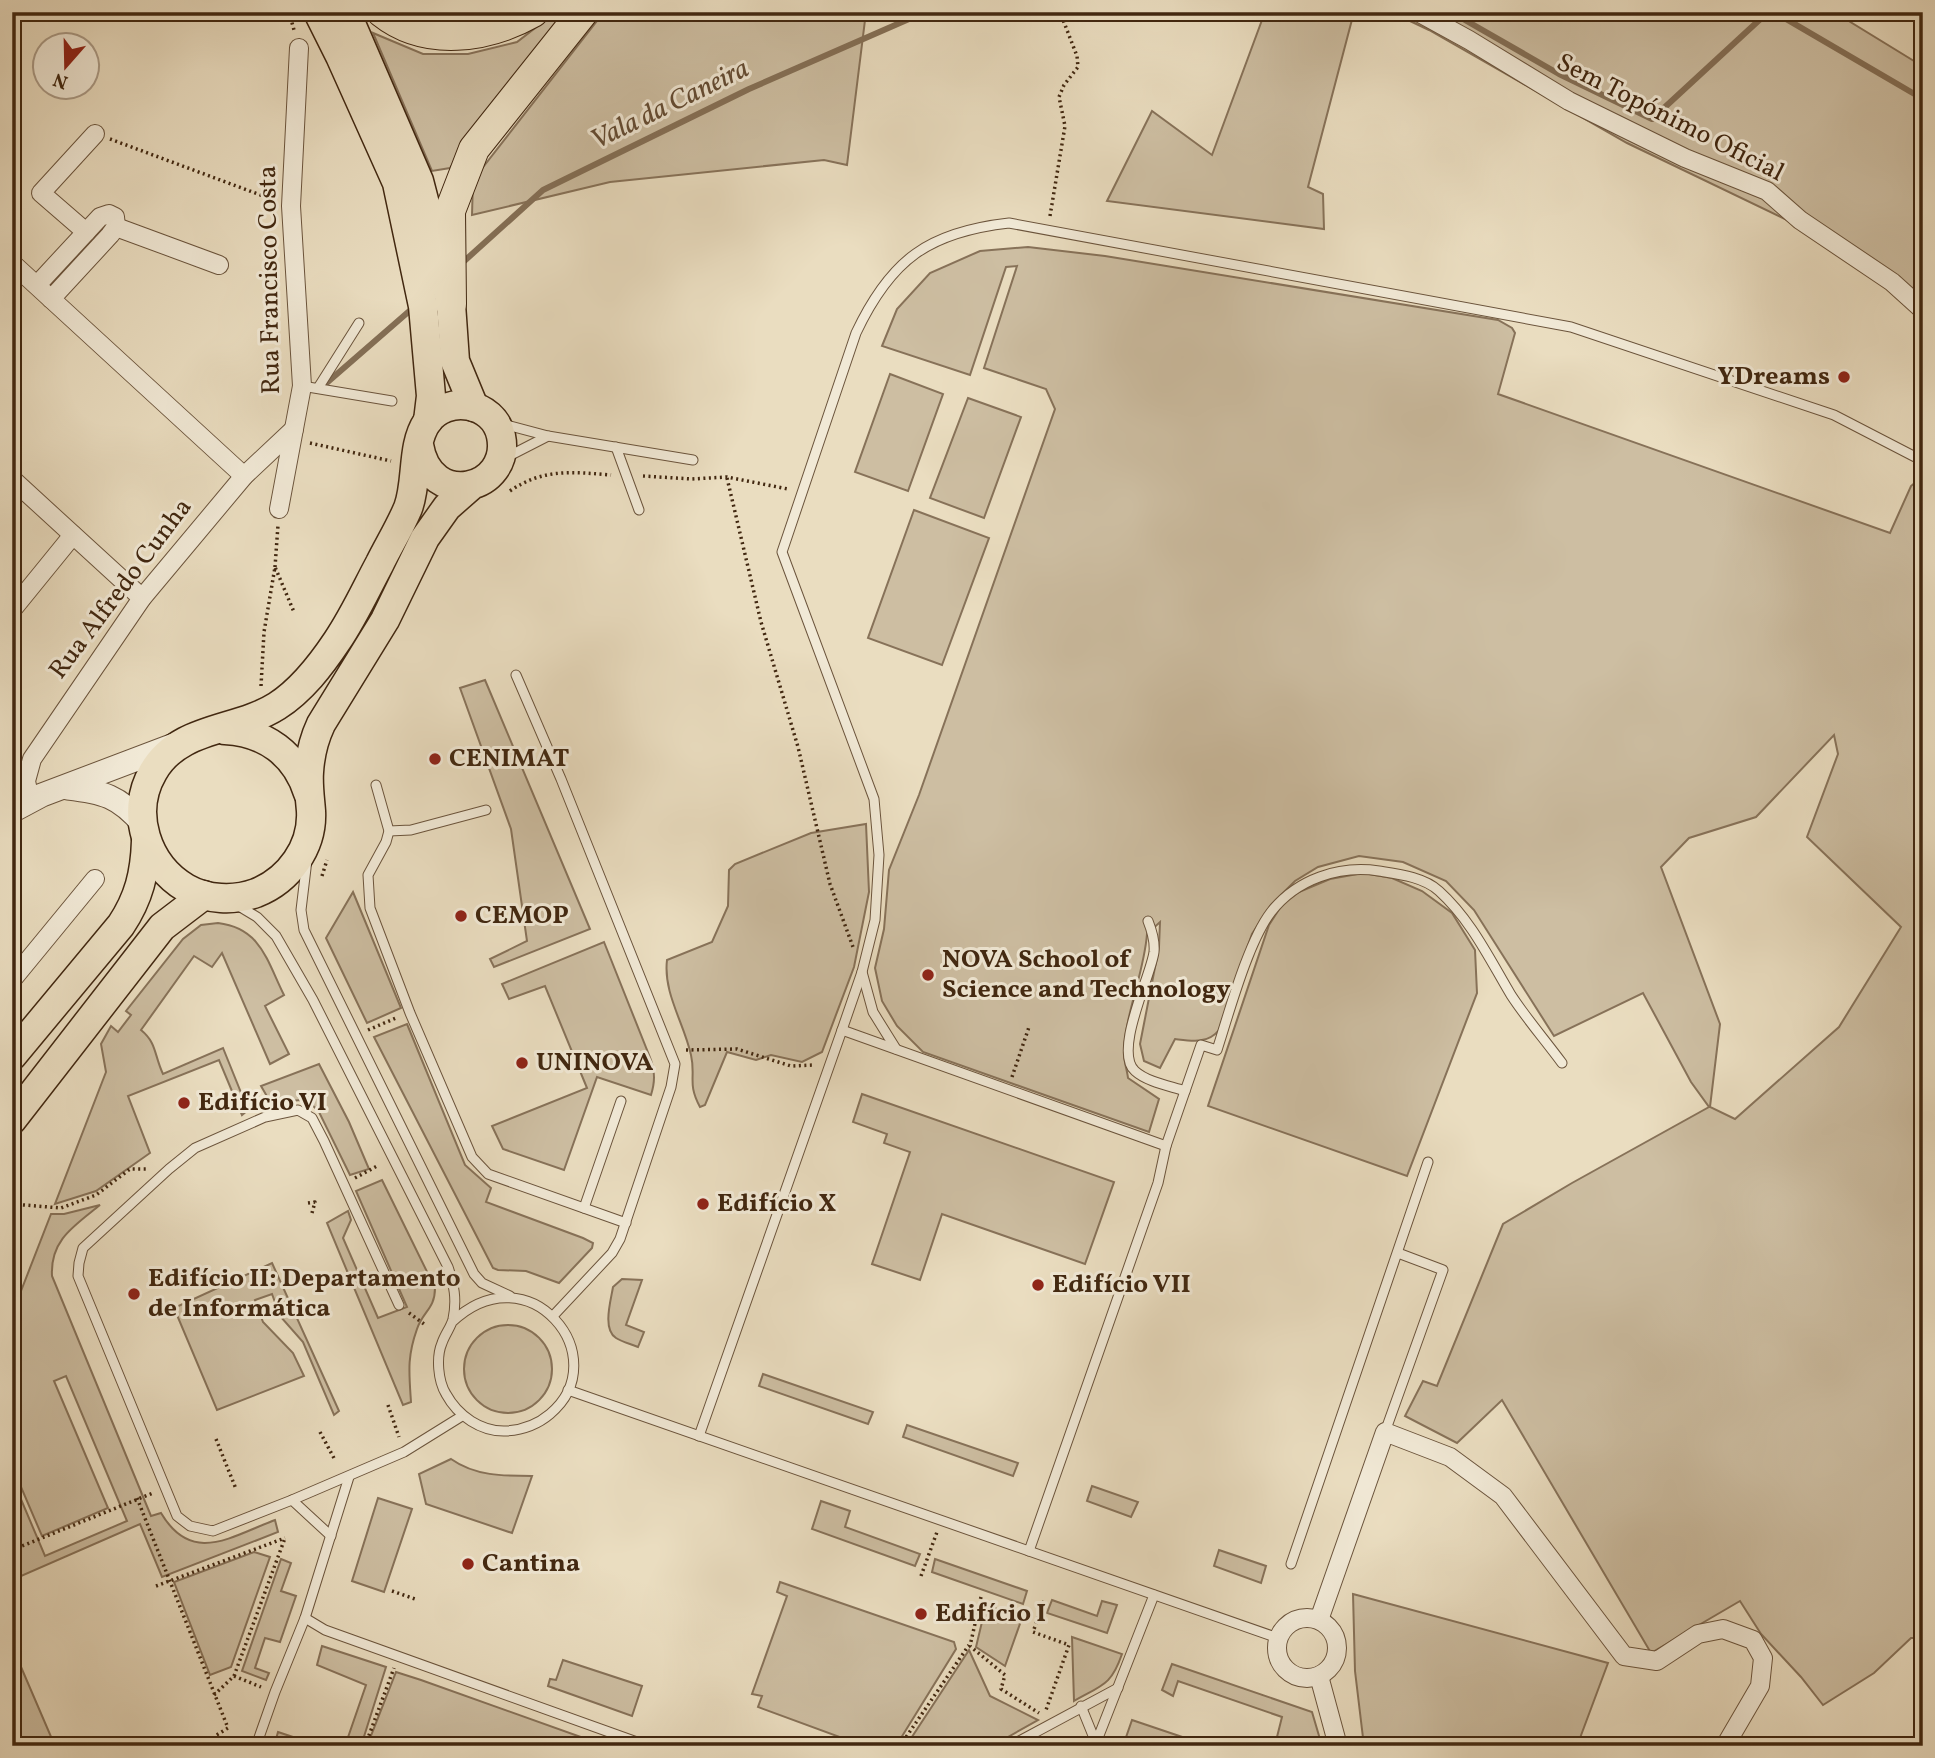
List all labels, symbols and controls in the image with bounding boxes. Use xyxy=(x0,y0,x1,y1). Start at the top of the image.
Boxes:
north arrow xyxy=(32,32,102,102)
street label: Sem Topónimo Oficial xyxy=(1550,45,1790,191)
water label: Vala da Caneira xyxy=(584,50,756,160)
text: N xyxy=(50,65,72,95)
street label: Rua Francisco Costa xyxy=(250,165,290,395)
place label: YDreams xyxy=(1717,359,1830,395)
marker: YDreams xyxy=(1836,369,1852,385)
street label: Rua Alfredo Cunha xyxy=(41,491,201,687)
place label: CENIMAT xyxy=(449,741,570,777)
marker: CENIMAT xyxy=(427,751,443,767)
place label: CEMOP xyxy=(475,898,569,934)
marker: CEMOP xyxy=(453,908,469,924)
place label: NOVA School of Science and Technology xyxy=(942,942,1231,1008)
marker: NOVA School of Science and Technology xyxy=(920,967,936,983)
place label: UNINOVA xyxy=(536,1045,654,1081)
marker: UNINOVA xyxy=(514,1055,530,1071)
place label: Edifício VI xyxy=(198,1085,327,1121)
marker: Edifício VI xyxy=(176,1095,192,1111)
place label: Edifício X xyxy=(717,1186,837,1222)
marker: Edifício X xyxy=(695,1196,711,1212)
place label: Edifício II: Departamento de Informática xyxy=(148,1261,461,1327)
place label: Edifício VII xyxy=(1052,1267,1191,1303)
marker: Edifício VII xyxy=(1030,1277,1046,1293)
marker: Edifício II: Departamento de Informática xyxy=(126,1286,142,1302)
place label: Cantina xyxy=(482,1546,580,1582)
marker: Cantina xyxy=(460,1556,476,1572)
place label: Edifício I xyxy=(935,1596,1046,1632)
marker: Edifício I xyxy=(913,1606,929,1622)

